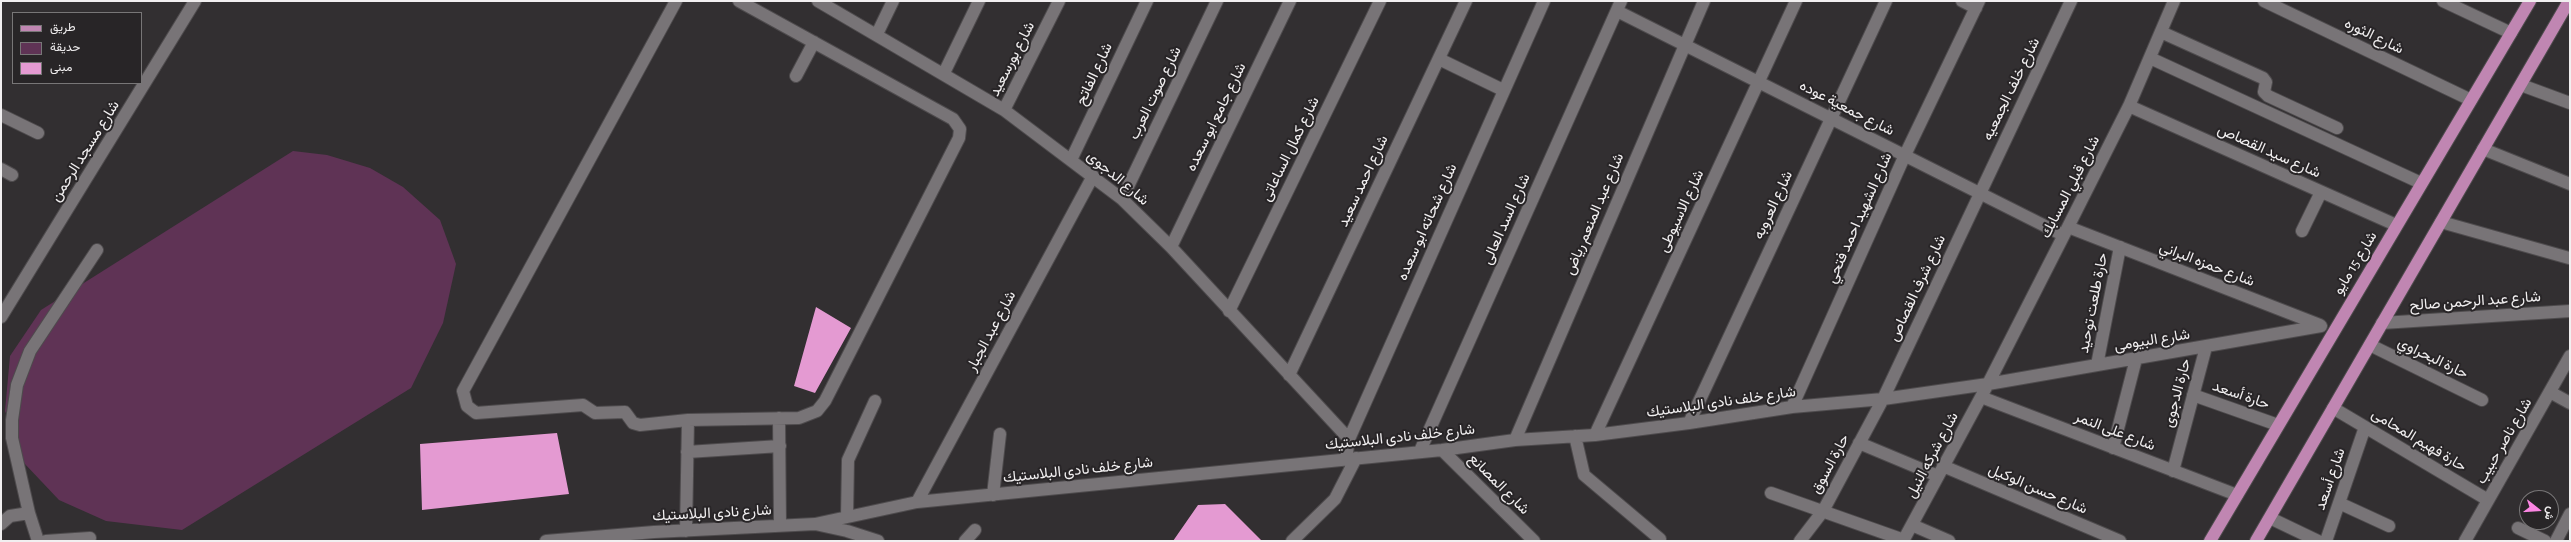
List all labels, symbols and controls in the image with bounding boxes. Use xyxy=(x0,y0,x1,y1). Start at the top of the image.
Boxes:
legend xyxy=(12,12,142,84)
street label: شارع الثوره xyxy=(2342,14,2406,58)
street label: شارع بورسعيد xyxy=(985,19,1039,99)
text: طريق xyxy=(50,21,75,33)
street label: شارع خلف الجمعيه xyxy=(1978,35,2044,143)
street label: شارع الفاتح xyxy=(1072,40,1116,108)
text: حديقة xyxy=(50,41,80,53)
street label: شارع صوت العرب xyxy=(1125,43,1185,143)
street label: شارع جامع ابو سعده xyxy=(1182,60,1250,174)
text: مبنى xyxy=(50,61,72,73)
street label: شارع جمعية عوده xyxy=(1796,76,1898,140)
street label: شارع كمال الساعاتى xyxy=(1257,94,1323,204)
street label: شارع مسجد الرحمن xyxy=(47,97,123,205)
street label: شارع سيد القصاص xyxy=(2215,120,2323,182)
street label: شارع احمد سعيد xyxy=(1334,132,1392,230)
street label: شارع قبلي المسابك xyxy=(2036,133,2104,241)
street label: شارع الدجوى xyxy=(1083,147,1153,209)
street label: شارع عبد المنعم رياض xyxy=(1560,150,1628,278)
street label: شارع الشهيد احمد فتحي xyxy=(1822,150,1896,286)
street label: شارع شحاته ابو سعده xyxy=(1393,161,1461,283)
street label: شارع الاسيوطى xyxy=(1654,167,1708,255)
street label: شارع العروبه xyxy=(1749,168,1797,242)
street label: شارع السد العالى xyxy=(1478,171,1534,267)
street label: شارع 15 مايو xyxy=(2329,228,2381,298)
street label: شارع شرف القصاص xyxy=(1884,232,1950,344)
street label: شارع حمزه البراني xyxy=(2157,238,2257,290)
street label: حارة طلعت توحيد xyxy=(2074,251,2112,355)
street label: شارع عبد الرحمن صالح xyxy=(2409,287,2541,315)
street label: شارع عبد الجبار xyxy=(962,288,1020,374)
street label: شارع البيومى xyxy=(2113,325,2191,355)
street label: حارة البحراوي xyxy=(2395,333,2471,383)
street label: حارة الدجوى xyxy=(2159,357,2195,429)
street label: حارة أسعد xyxy=(2210,377,2272,413)
street label: شارع خلف نادى البلاستيك xyxy=(1645,383,1797,421)
street label: شارع ناصر حبيب xyxy=(2472,395,2536,487)
street label: حارة فهيم المحامى xyxy=(2368,405,2470,475)
street label: شارع على النمر xyxy=(2072,407,2158,455)
street label: شارع شركه النيل xyxy=(1902,409,1962,501)
street label: شارع خلف نادى البلاستيك xyxy=(1324,420,1476,454)
street label: حارة السوق xyxy=(1807,431,1853,497)
street label: شارع أسعد xyxy=(2311,446,2349,512)
street label: شارع المصانع xyxy=(1465,450,1533,518)
street label: شارع خلف نادى البلاستيك xyxy=(1002,453,1154,487)
street label: شارع حسن الوكيل xyxy=(1986,460,2090,518)
north arrow xyxy=(2519,490,2559,530)
street label: شارع نادى البلاستيك xyxy=(652,501,772,525)
text: ش xyxy=(2543,505,2557,521)

